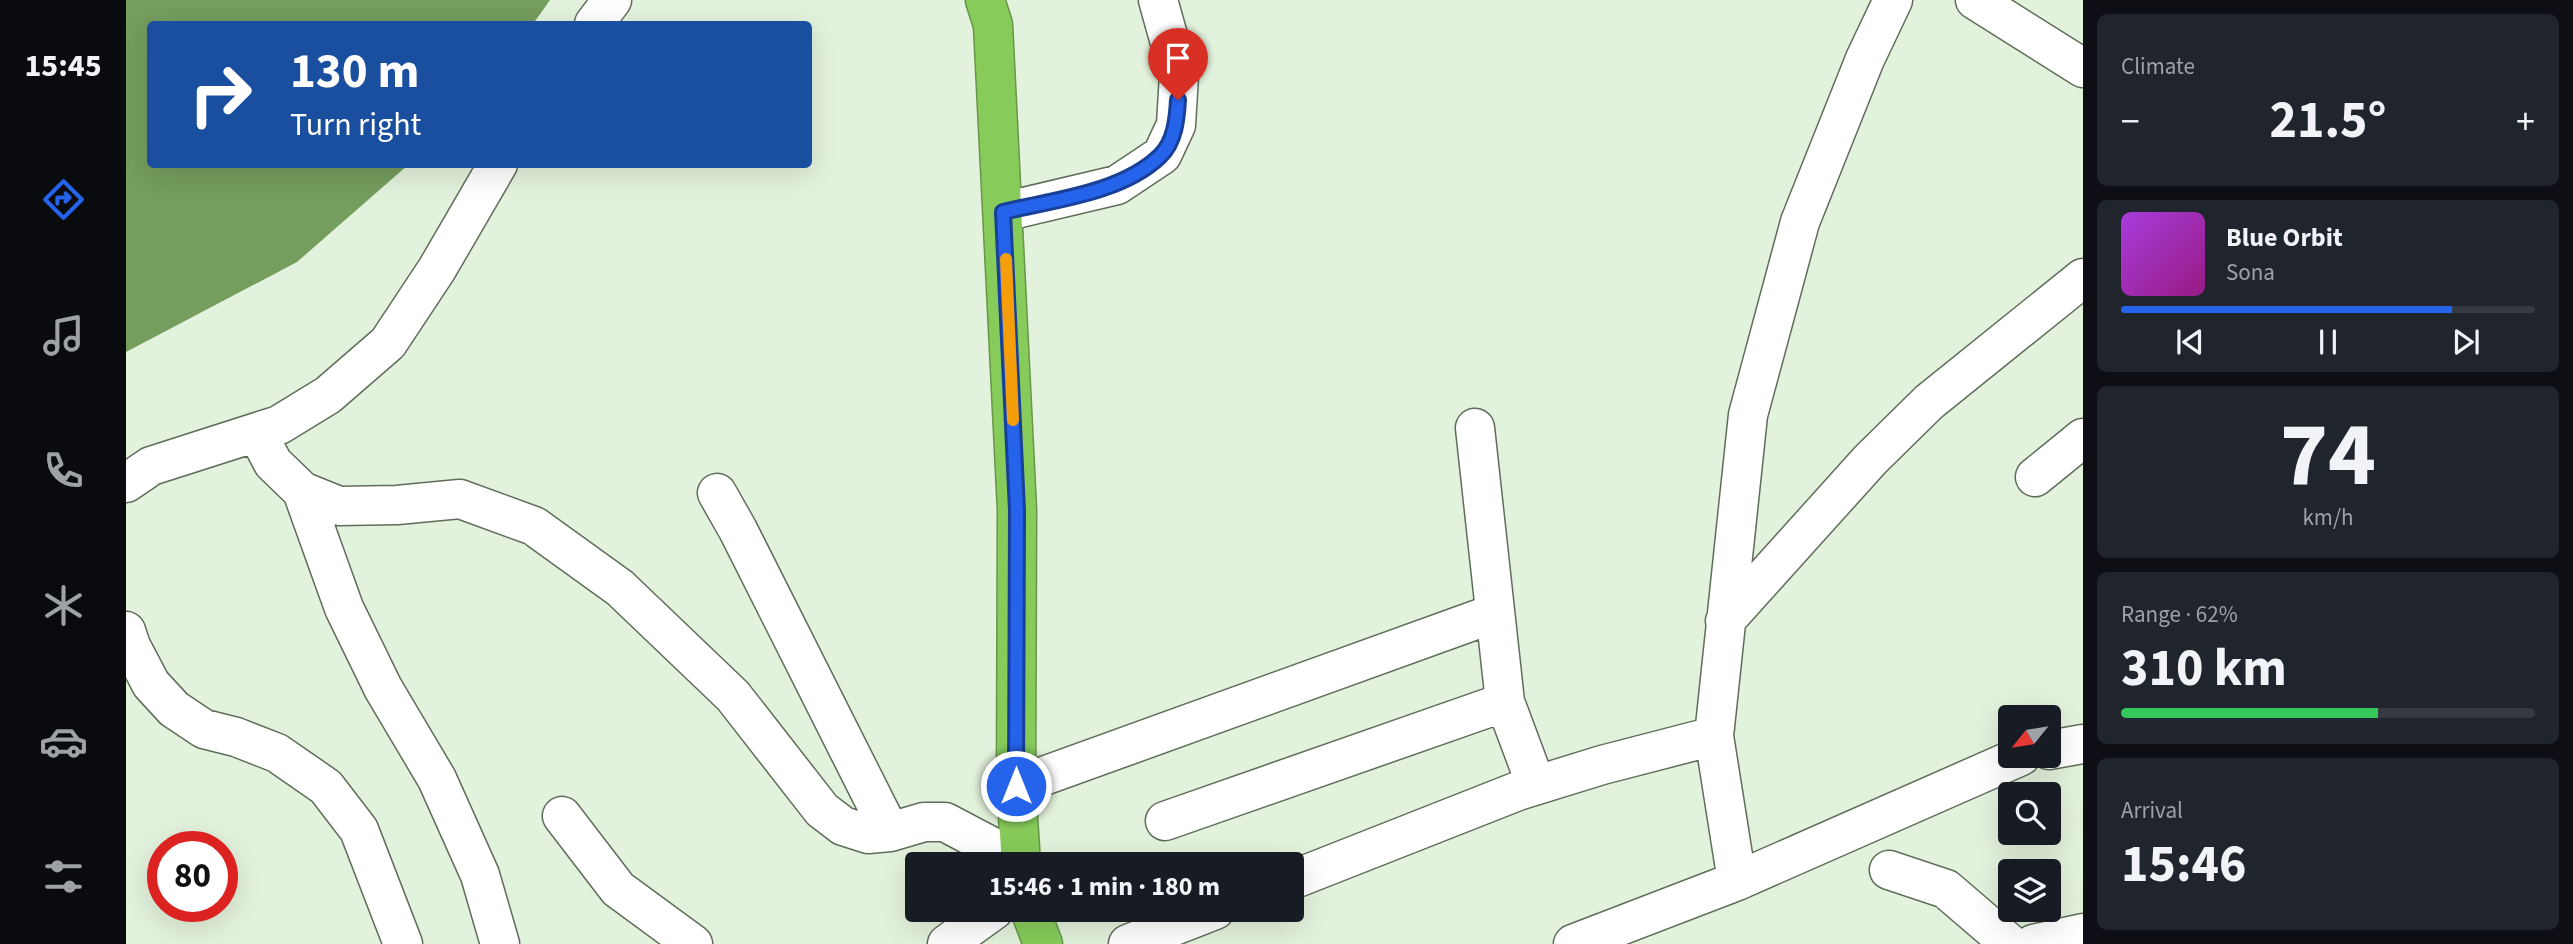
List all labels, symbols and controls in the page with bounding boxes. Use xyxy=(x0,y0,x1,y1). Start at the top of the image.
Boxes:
pin xyxy=(1148,28,1208,100)
text: 130 m xyxy=(290,37,419,107)
icon: arrive xyxy=(1159,39,1197,77)
text: 15:45 xyxy=(24,43,102,89)
icon: right xyxy=(175,49,266,140)
text: Climate xyxy=(2121,50,2195,83)
text: 21.5° xyxy=(2270,84,2386,158)
text: − xyxy=(2121,95,2140,149)
text: + xyxy=(2516,95,2535,149)
text: Turn right xyxy=(290,102,421,148)
icon: directions xyxy=(39,175,88,224)
text: Blue Orbit xyxy=(2226,219,2343,256)
text: Sona xyxy=(2226,256,2275,289)
icon: music xyxy=(39,311,88,360)
icon: previous xyxy=(2171,323,2209,361)
icon: pause xyxy=(2309,323,2347,361)
icon: next xyxy=(2447,323,2485,361)
text: 74 xyxy=(2280,391,2376,520)
icon: phone xyxy=(39,446,88,495)
text: km/h xyxy=(2302,501,2354,534)
icon: climate xyxy=(39,581,88,630)
text: Range · 62% xyxy=(2121,598,2238,631)
text: 310 km xyxy=(2121,632,2287,706)
north arrow xyxy=(1998,705,2062,768)
map controls xyxy=(1998,705,2061,922)
icon: car xyxy=(39,717,88,766)
position arrow xyxy=(979,749,1053,823)
button: search xyxy=(1998,782,2061,845)
text: Arrival xyxy=(2121,794,2183,827)
text: 15:46 xyxy=(2121,828,2246,902)
speed limit sign: 80 xyxy=(147,831,238,922)
icon: filters xyxy=(39,852,88,901)
button: layers xyxy=(1998,859,2061,922)
text: 15:46 · 1 min · 180 m xyxy=(989,868,1220,905)

